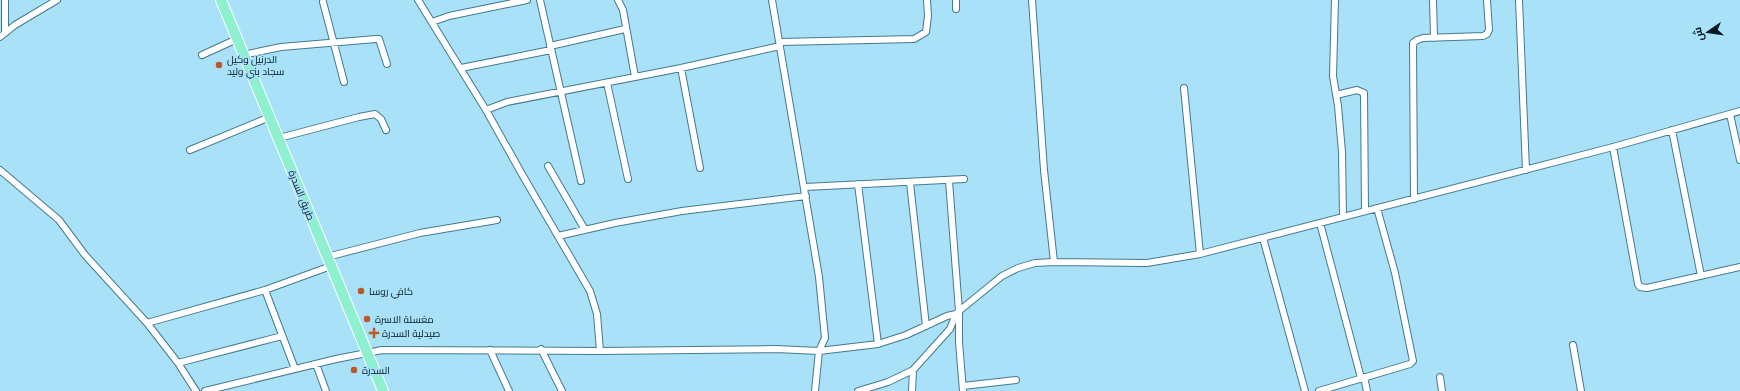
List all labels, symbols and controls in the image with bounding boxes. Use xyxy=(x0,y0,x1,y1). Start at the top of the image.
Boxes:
north arrow xyxy=(1688,12,1728,52)
text: ش xyxy=(1691,26,1707,42)
place label: الدرنيل وكيل سجاد بني وليد xyxy=(227,53,284,79)
marker: الدرنيل وكيل سجاد بني وليد xyxy=(214,60,224,70)
street label: طريق السدرة xyxy=(286,168,318,222)
place label: كافي روسا xyxy=(369,285,413,299)
marker: كافي روسا xyxy=(356,286,366,296)
place label: مغسلة الاسرة xyxy=(375,313,434,326)
marker: مغسلة الاسرة xyxy=(362,314,372,324)
place label: صيدلية السدرة xyxy=(382,327,440,340)
marker: صيدلية السدرة xyxy=(369,328,379,338)
place label: السدرة xyxy=(362,364,390,377)
marker: السدرة xyxy=(349,365,359,375)

